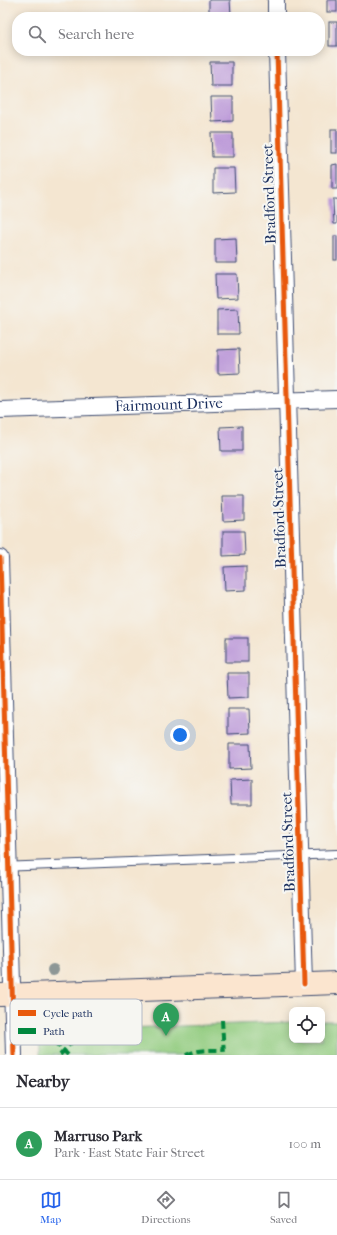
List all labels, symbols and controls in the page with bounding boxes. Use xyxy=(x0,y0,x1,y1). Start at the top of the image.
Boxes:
search box xyxy=(12,12,325,56)
icon: search xyxy=(26,23,48,45)
text: Search here xyxy=(58,25,134,43)
street label: Bradford Street xyxy=(258,143,280,245)
street label: Fairmount Drive xyxy=(115,394,224,415)
street label: Bradford Street xyxy=(268,467,290,569)
your location xyxy=(170,725,190,745)
street label: Bradford Street xyxy=(277,791,299,893)
legend xyxy=(10,999,142,1045)
pin: A xyxy=(153,1003,179,1036)
text: Cycle path xyxy=(43,1007,94,1020)
map controls xyxy=(289,1007,325,1043)
button: locate xyxy=(289,1007,325,1043)
text: Path xyxy=(43,1025,66,1038)
text: Nearby xyxy=(16,1071,70,1091)
text: Marruso Park xyxy=(54,1127,142,1145)
text: A xyxy=(25,1136,33,1151)
text: 100 m xyxy=(288,1136,321,1151)
text: Park · East State Fair Street xyxy=(54,1145,205,1160)
tab: Map xyxy=(40,1189,62,1226)
tab: Directions xyxy=(141,1189,191,1226)
tab: Saved xyxy=(270,1189,297,1226)

